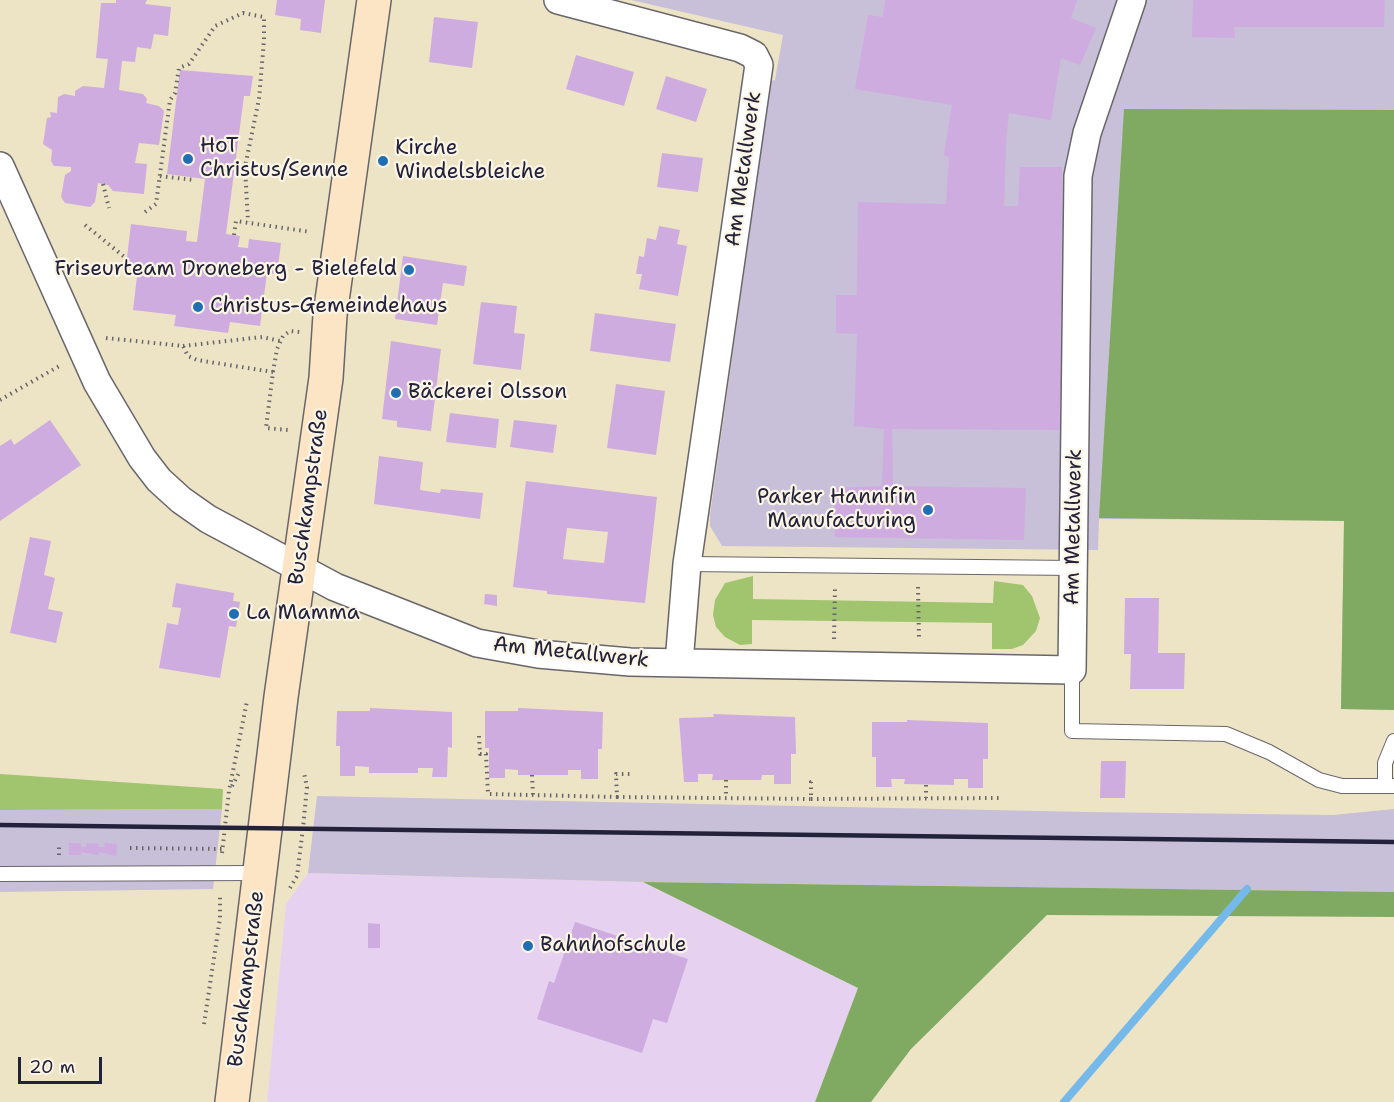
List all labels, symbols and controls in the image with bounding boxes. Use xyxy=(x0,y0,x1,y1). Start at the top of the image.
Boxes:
street label: Am Metallwerk xyxy=(721,90,767,248)
place label: HoT Christus/Senne xyxy=(200,134,349,184)
place label: Kirche Windelsbleiche xyxy=(395,136,545,186)
marker: HoT Christus/Senne xyxy=(181,152,195,166)
marker: Kirche Windelsbleiche xyxy=(376,154,390,168)
place label: Friseurteam Droneberg - Bielefeld xyxy=(55,257,397,283)
marker: Friseurteam Droneberg - Bielefeld xyxy=(402,263,416,277)
place label: Christus-Gemeindehaus xyxy=(210,294,448,320)
marker: Christus-Gemeindehaus xyxy=(191,300,205,314)
place label: Bäckerei Olsson xyxy=(408,380,567,406)
marker: Bäckerei Olsson xyxy=(389,386,403,400)
street label: Buschkampstraße xyxy=(284,407,334,587)
street label: Am Metallwerk xyxy=(1060,449,1088,605)
place label: Parker Hannifin Manufacturing xyxy=(757,485,916,535)
marker: Parker Hannifin Manufacturing xyxy=(921,503,935,517)
place label: La Mamma xyxy=(246,601,360,627)
marker: La Mamma xyxy=(227,607,241,621)
street label: Am Metallwerk xyxy=(492,632,650,674)
street label: Buschkampstraße xyxy=(224,889,270,1069)
place label: Bahnhofschule xyxy=(540,933,687,959)
marker: Bahnhofschule xyxy=(521,939,535,953)
scale bar xyxy=(21,1045,105,1083)
text: 20 m xyxy=(29,1055,75,1079)

